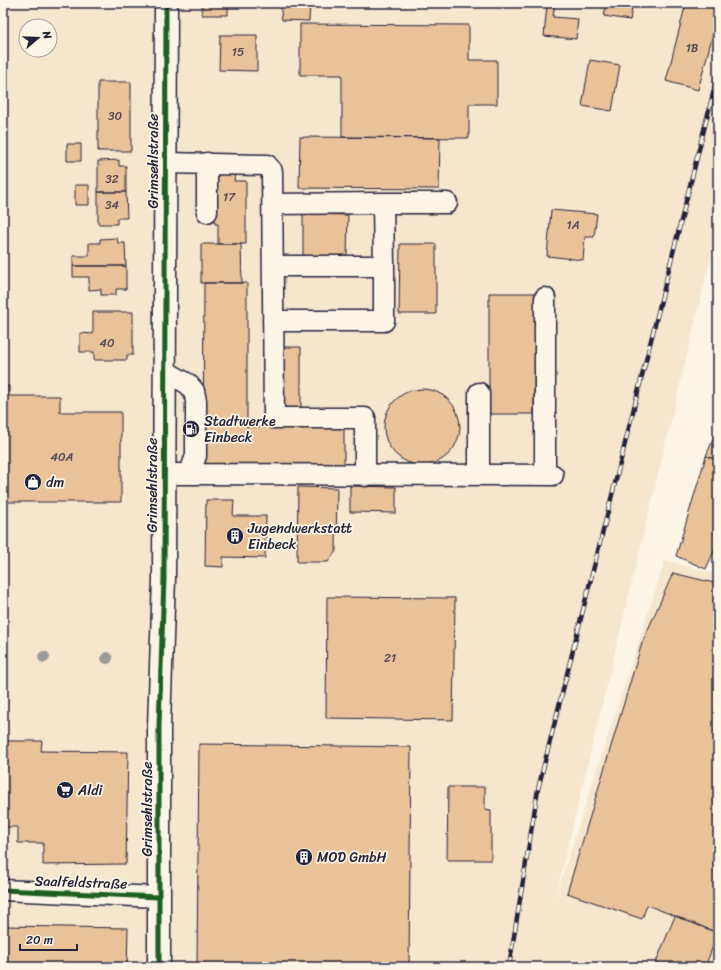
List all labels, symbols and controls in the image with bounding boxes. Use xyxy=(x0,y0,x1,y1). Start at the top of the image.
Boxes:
north arrow xyxy=(18,18,58,58)
text: N xyxy=(36,27,57,42)
house number: 1B xyxy=(686,37,699,59)
house number: 15 xyxy=(232,41,244,63)
house number: 30 xyxy=(108,105,122,127)
street label: Grimsehlstraße xyxy=(141,114,166,208)
house number: 32 xyxy=(105,168,119,190)
house number: 17 xyxy=(223,186,236,208)
house number: 34 xyxy=(105,194,120,216)
house number: 1A xyxy=(566,214,580,236)
house number: 40 xyxy=(99,332,115,354)
place label: Stadtwerke Einbeck xyxy=(204,409,276,450)
fuel station icon: Stadtwerke Einbeck xyxy=(181,419,201,439)
street label: Grimsehlstraße xyxy=(140,438,165,532)
house number: 40A xyxy=(51,446,74,468)
place label: dm xyxy=(46,470,64,495)
shop icon: dm xyxy=(23,472,43,492)
place label: Jugendwerkstatt Einbeck xyxy=(247,516,352,557)
building icon: Jugendwerkstatt Einbeck xyxy=(225,526,245,546)
house number: 21 xyxy=(384,647,396,669)
street label: Grimsehlstraße xyxy=(135,762,160,856)
place label: Aldi xyxy=(77,778,104,803)
supermarket icon: Aldi xyxy=(55,780,75,800)
place label: MOD GmbH xyxy=(317,845,386,870)
building icon: MOD GmbH xyxy=(294,847,314,867)
street label: Saalfeldstraße xyxy=(34,868,128,897)
scale bar xyxy=(20,926,77,952)
text: 20 m xyxy=(26,929,53,951)

